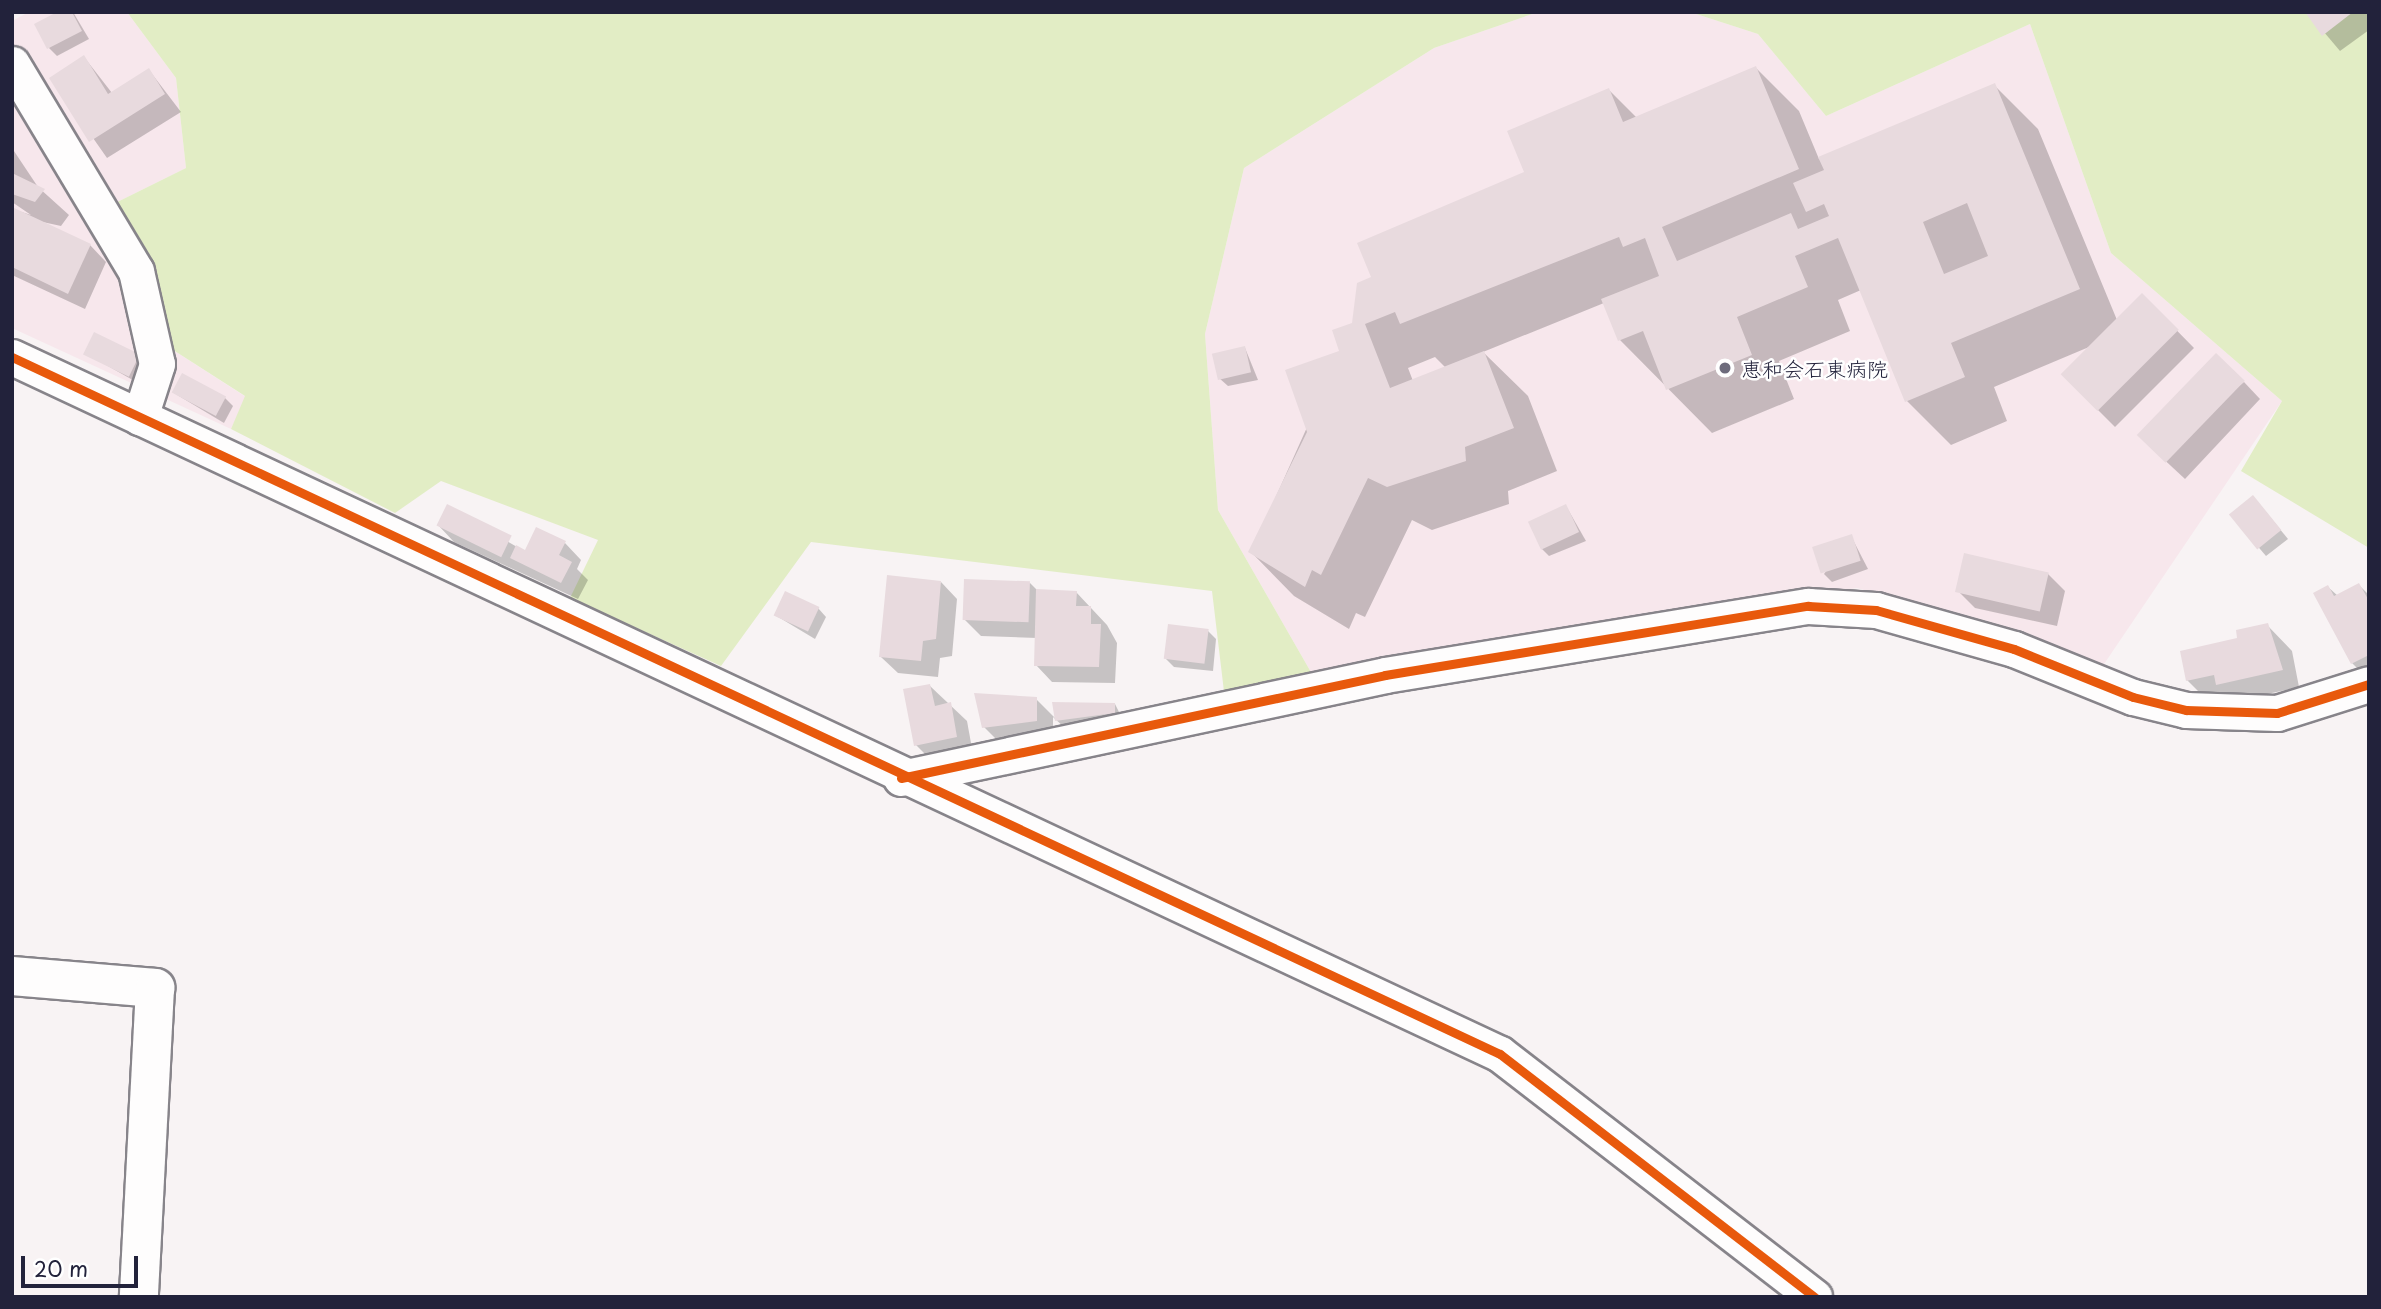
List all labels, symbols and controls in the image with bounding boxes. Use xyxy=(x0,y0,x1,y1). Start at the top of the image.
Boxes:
place label: 恵和会石東病院 xyxy=(1741,355,1888,381)
marker: 恵和会石東病院 xyxy=(1715,358,1735,378)
scale bar xyxy=(24,1242,142,1286)
text: 20 m xyxy=(34,1252,88,1284)

